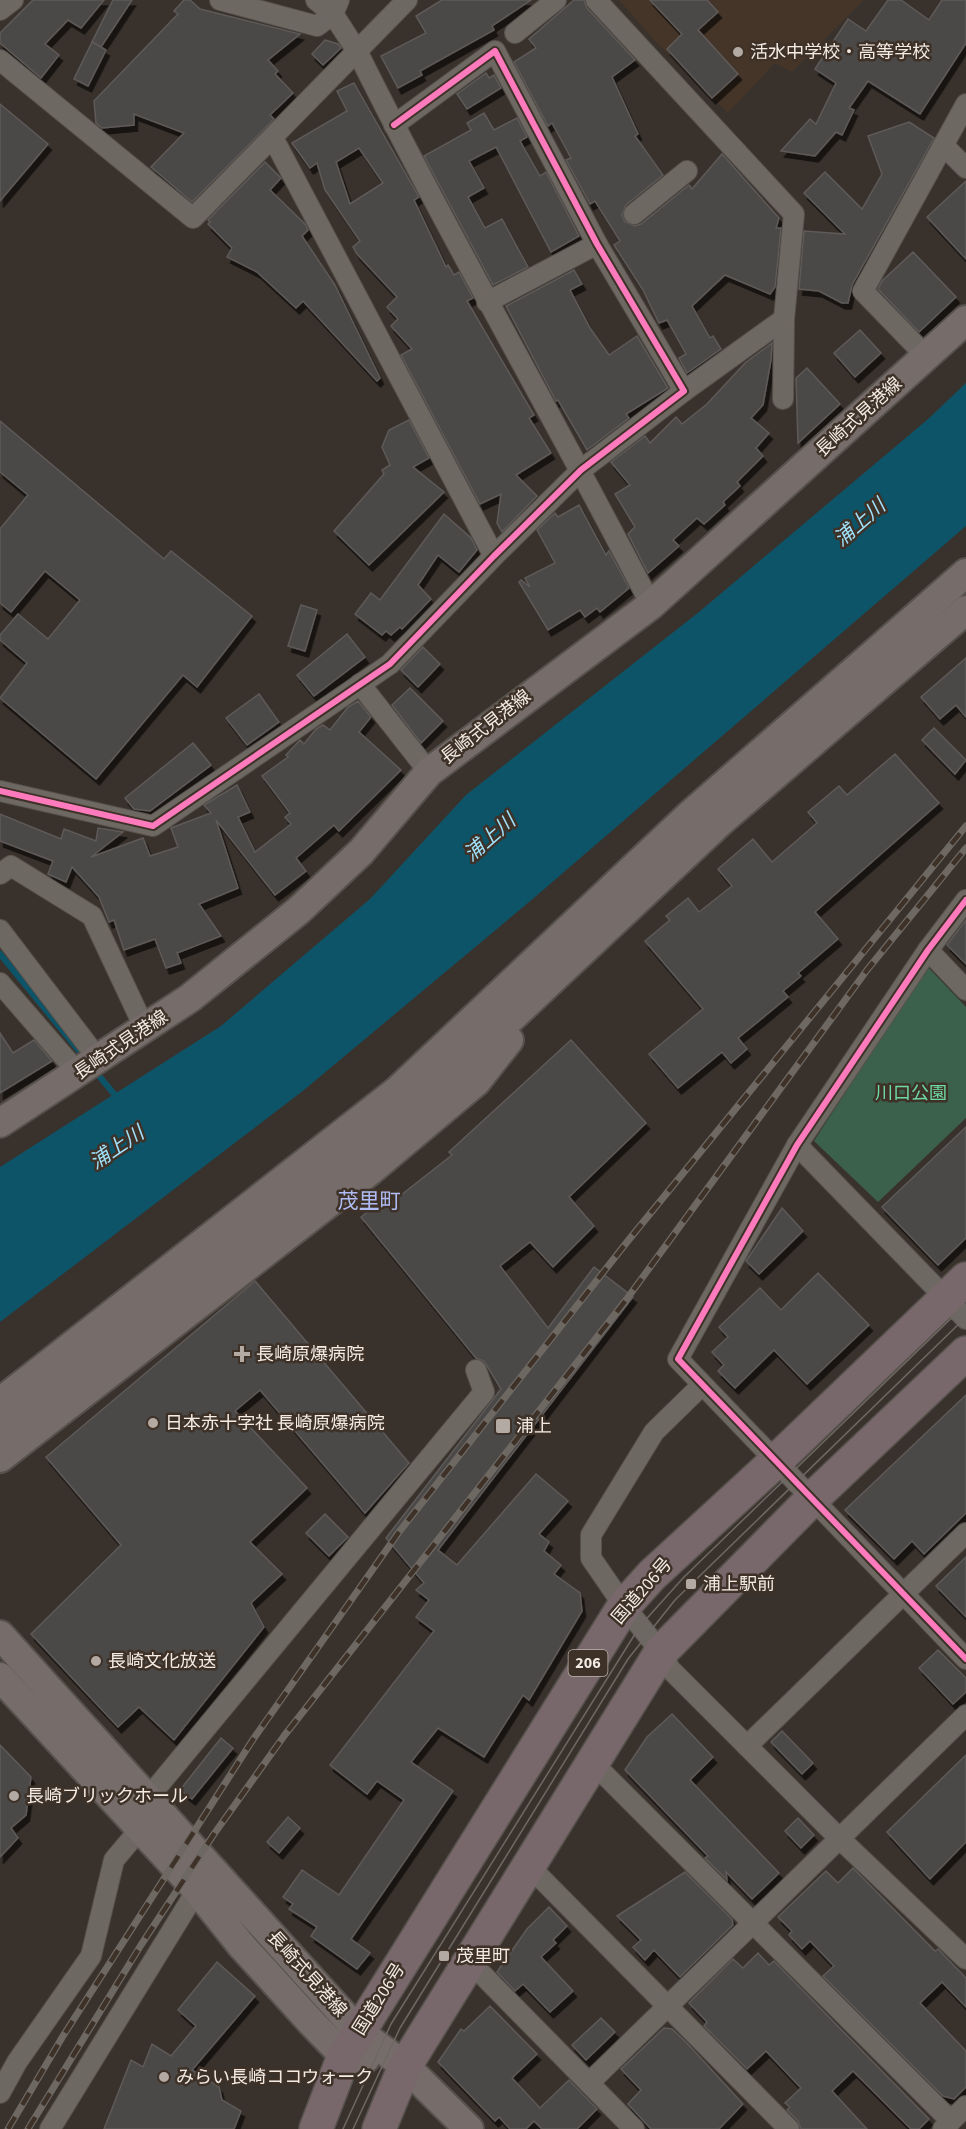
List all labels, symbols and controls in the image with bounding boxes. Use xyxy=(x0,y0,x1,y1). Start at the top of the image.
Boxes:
place label: 活水中学校・高等学校 xyxy=(750,40,930,65)
marker: 活水中学校・高等学校 xyxy=(731,45,745,59)
street label: 長崎式見港線 xyxy=(811,372,907,462)
water label: 浦上川 xyxy=(828,491,893,553)
street label: 長崎式見港線 xyxy=(436,684,536,770)
water label: 浦上川 xyxy=(458,806,523,868)
street label: 長崎式見港線 xyxy=(69,1004,173,1086)
park label: 川口公園 xyxy=(875,1081,947,1106)
water label: 浦上川 xyxy=(84,1118,151,1176)
district label: 茂里町 xyxy=(338,1186,401,1216)
place label: 長崎原爆病院 xyxy=(256,1342,364,1367)
marker: 長崎原爆病院 xyxy=(233,1345,251,1363)
place label: 日本赤十字社 長崎原爆病院 xyxy=(165,1411,385,1436)
place label: 浦上 xyxy=(516,1414,552,1439)
marker: 日本赤十字社 長崎原爆病院 xyxy=(146,1416,160,1430)
marker: 浦上 xyxy=(494,1417,512,1435)
street label: 国道206号 xyxy=(606,1552,678,1630)
place label: 浦上駅前 xyxy=(703,1572,775,1597)
marker: 浦上駅前 xyxy=(684,1577,698,1591)
place label: 長崎文化放送 xyxy=(108,1649,216,1674)
road number: 206 xyxy=(568,1650,608,1676)
marker: 長崎文化放送 xyxy=(89,1654,103,1668)
place label: 長崎ブリックホール xyxy=(26,1784,188,1809)
marker: 長崎ブリックホール xyxy=(7,1789,21,1803)
street label: 長崎式見港線 xyxy=(262,1926,352,2022)
place label: 茂里町 xyxy=(456,1944,510,1969)
marker: 茂里町 xyxy=(437,1949,451,1963)
street label: 国道206号 xyxy=(347,1958,411,2040)
place label: みらい長崎ココウォーク xyxy=(176,2065,373,2090)
marker: みらい長崎ココウォーク xyxy=(157,2070,171,2084)

